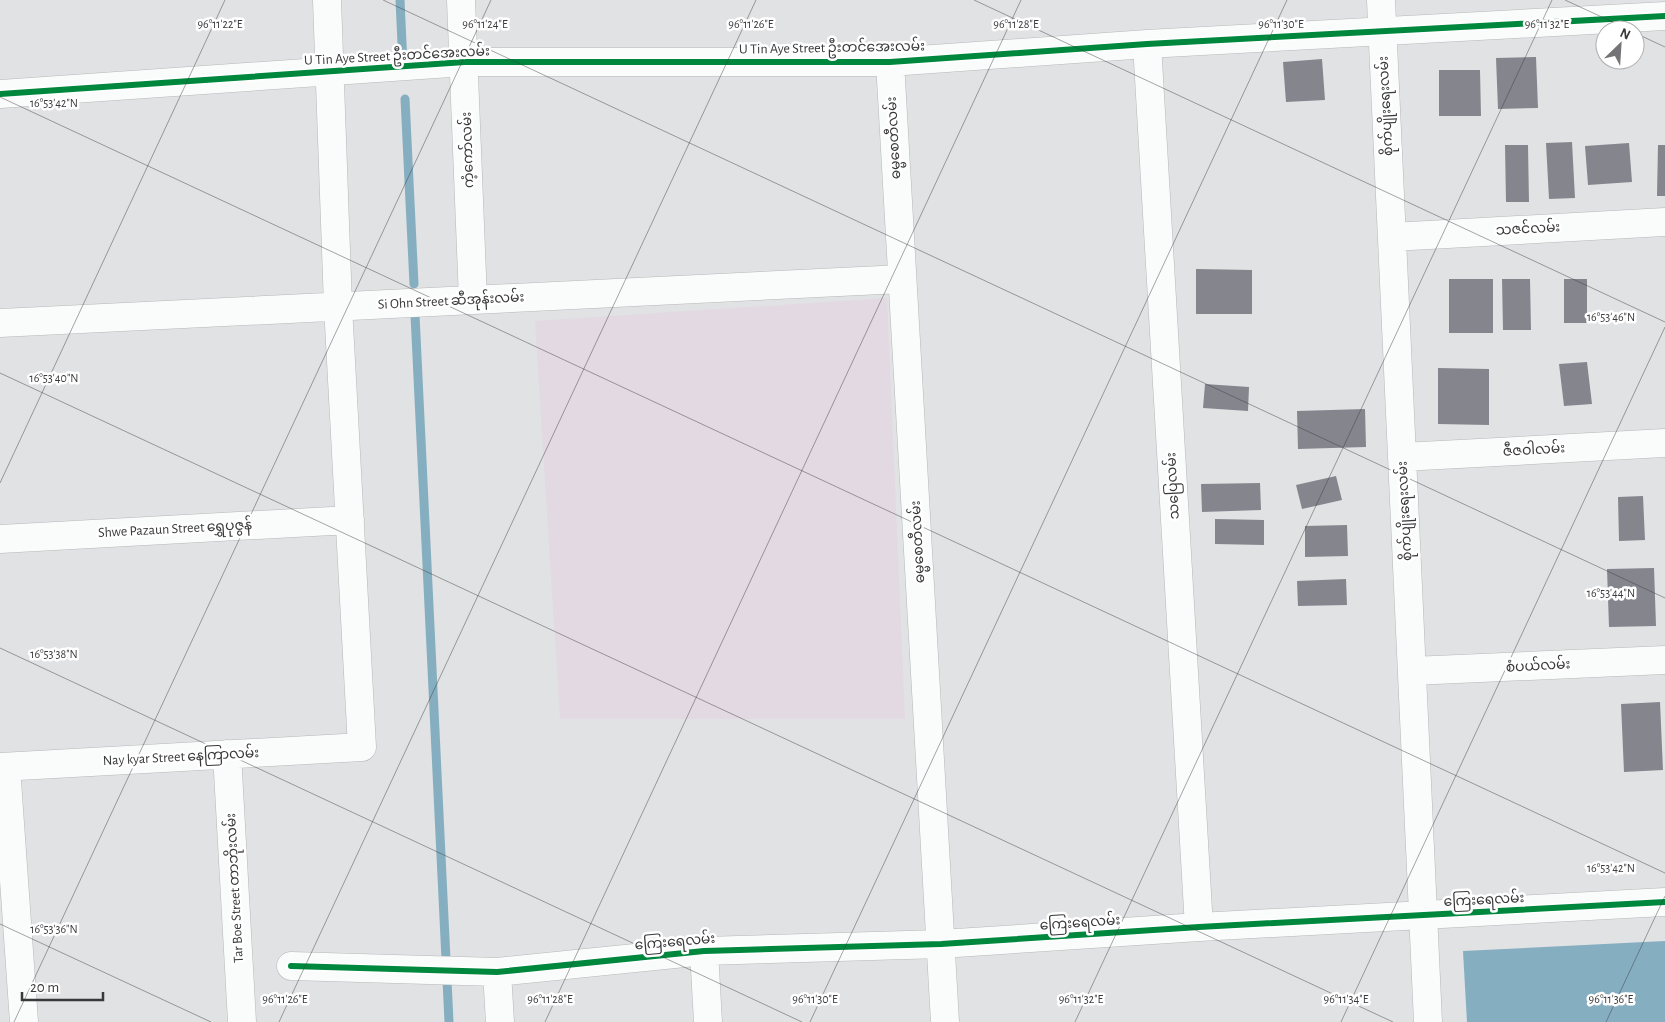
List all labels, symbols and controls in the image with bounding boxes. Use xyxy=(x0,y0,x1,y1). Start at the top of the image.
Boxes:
text: 96°11'22"E xyxy=(197,18,243,30)
text: 96°11'24"E xyxy=(462,18,508,30)
text: 96°11'26"E xyxy=(728,18,774,30)
text: 96°11'28"E xyxy=(993,18,1039,30)
text: 96°11'30"E xyxy=(1258,18,1304,30)
text: 96°11'32"E xyxy=(1525,18,1570,30)
north arrow xyxy=(1595,20,1645,70)
text: N xyxy=(1618,26,1632,43)
street label: U Tin Aye Street ဦးတင်အေးလမ်း xyxy=(739,35,925,61)
street label: U Tin Aye Street ဦးတင်အေးလမ်း xyxy=(304,40,490,72)
street label: စိုက်ပျိုးရေးလမ်း xyxy=(1372,56,1400,156)
street label: ဓမ္မစေတီလမ်း xyxy=(881,96,907,180)
text: 16°53'42"N xyxy=(30,97,78,109)
street label: ကံ့ကော်လမ်း xyxy=(456,111,478,189)
street label: သဇင်လမ်း xyxy=(1495,216,1561,238)
street label: Si Ohn Street ဆီအုန်းလမ်း xyxy=(377,286,525,316)
text: 16°53'46"N xyxy=(1587,311,1635,323)
text: 16°53'40"N xyxy=(30,372,78,384)
street label: ဇီဇဝါလမ်း xyxy=(1502,437,1566,459)
street label: သပြေလမ်း xyxy=(1160,452,1186,520)
street label: စိုက်ပျိုးရေးလမ်း xyxy=(1391,461,1419,561)
street label: ဓမ္မစေတီလမ်း xyxy=(905,500,931,584)
street label: Shwe Pazaun Street ရွှေပုဇွန် xyxy=(97,514,253,544)
text: 16°53'44"N xyxy=(1587,587,1635,599)
text: 16°53'38"N xyxy=(30,648,78,660)
street label: စံပယ်လမ်း xyxy=(1505,653,1571,675)
street label: Nay kyar Street နေကြာလမ်း xyxy=(102,742,260,772)
street label: Tar Boe Street တာဘိုးလမ်း xyxy=(220,812,250,964)
text: 16°53'42"N xyxy=(1587,862,1635,874)
street label: ကြေးရေလမ်း xyxy=(1443,887,1525,913)
street label: ကြေးရေလမ်း xyxy=(1039,909,1121,937)
text: 16°53'36"N xyxy=(30,923,78,935)
street label: ကြေးရေလမ်း xyxy=(634,928,716,956)
scale bar xyxy=(22,970,104,1002)
text: 20 m xyxy=(30,980,59,995)
text: 96°11'26"E xyxy=(262,993,308,1005)
text: 96°11'28"E xyxy=(527,993,573,1005)
text: 96°11'30"E xyxy=(792,993,838,1005)
text: 96°11'32"E xyxy=(1059,993,1104,1005)
text: 96°11'34"E xyxy=(1324,993,1369,1005)
text: 96°11'36"E xyxy=(1589,993,1634,1005)

